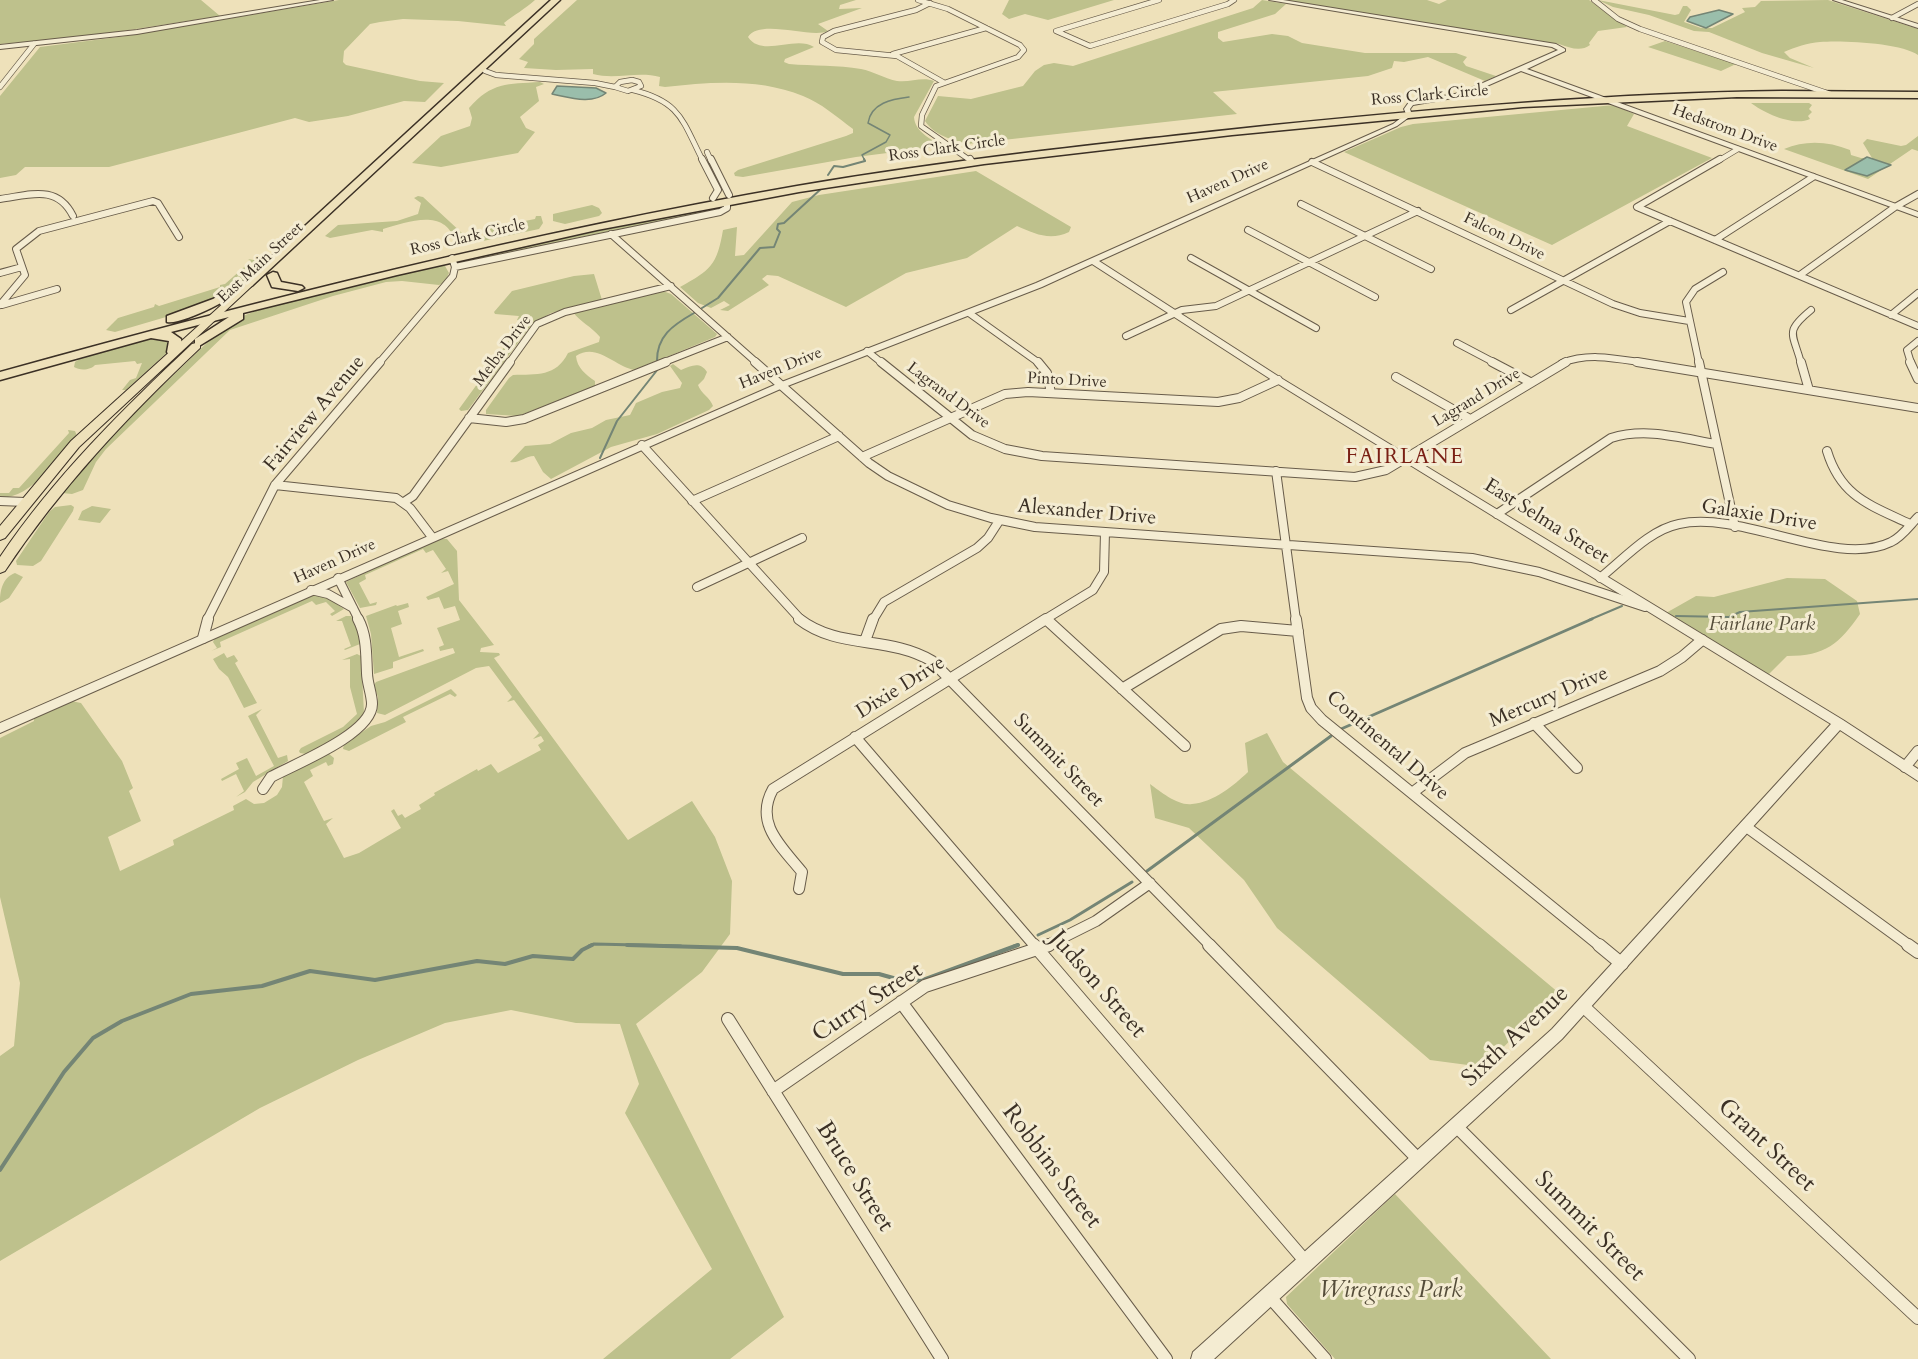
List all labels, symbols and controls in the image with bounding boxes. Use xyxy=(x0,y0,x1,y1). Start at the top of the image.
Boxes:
street label: Ross Clark Circle xyxy=(1370,81,1490,111)
street label: Hedstrom Drive xyxy=(1670,101,1780,157)
street label: Ross Clark Circle xyxy=(887,131,1007,167)
street label: Haven Drive xyxy=(1184,155,1272,209)
street label: Falcon Drive xyxy=(1460,209,1548,265)
street label: Ross Clark Circle xyxy=(408,215,528,261)
street label: East Main Street xyxy=(214,219,308,307)
street label: Melba Drive xyxy=(470,311,536,391)
street label: Haven Drive xyxy=(737,344,825,394)
street label: Fairview Avenue xyxy=(260,351,370,477)
street label: Lagrand Drive xyxy=(903,359,993,433)
street label: Lagrand Drive xyxy=(1430,364,1524,432)
street label: Pinto Drive xyxy=(1027,369,1107,393)
district label: FAIRLANE xyxy=(1345,445,1465,471)
street label: East Selma Street xyxy=(1479,474,1613,570)
street label: Alexander Drive xyxy=(1017,495,1157,531)
street label: Galaxie Drive xyxy=(1700,495,1818,537)
street label: Haven Drive xyxy=(291,535,379,589)
park label: Fairlane Park xyxy=(1709,613,1815,637)
street label: Dixie Drive xyxy=(852,651,950,725)
street label: Mercury Drive xyxy=(1486,662,1612,734)
street label: Continental Drive xyxy=(1321,686,1453,806)
street label: Summit Street xyxy=(1008,709,1108,813)
street label: Judson Street xyxy=(1043,925,1151,1045)
street label: Curry Street xyxy=(807,957,929,1049)
street label: Sixth Avenue xyxy=(1457,980,1575,1094)
street label: Grant Street xyxy=(1711,1093,1821,1199)
street label: Robbins Street xyxy=(995,1099,1107,1235)
street label: Bruce Street xyxy=(809,1117,899,1237)
street label: Summit Street xyxy=(1528,1166,1650,1288)
park label: Wiregrass Park xyxy=(1319,1277,1463,1305)

